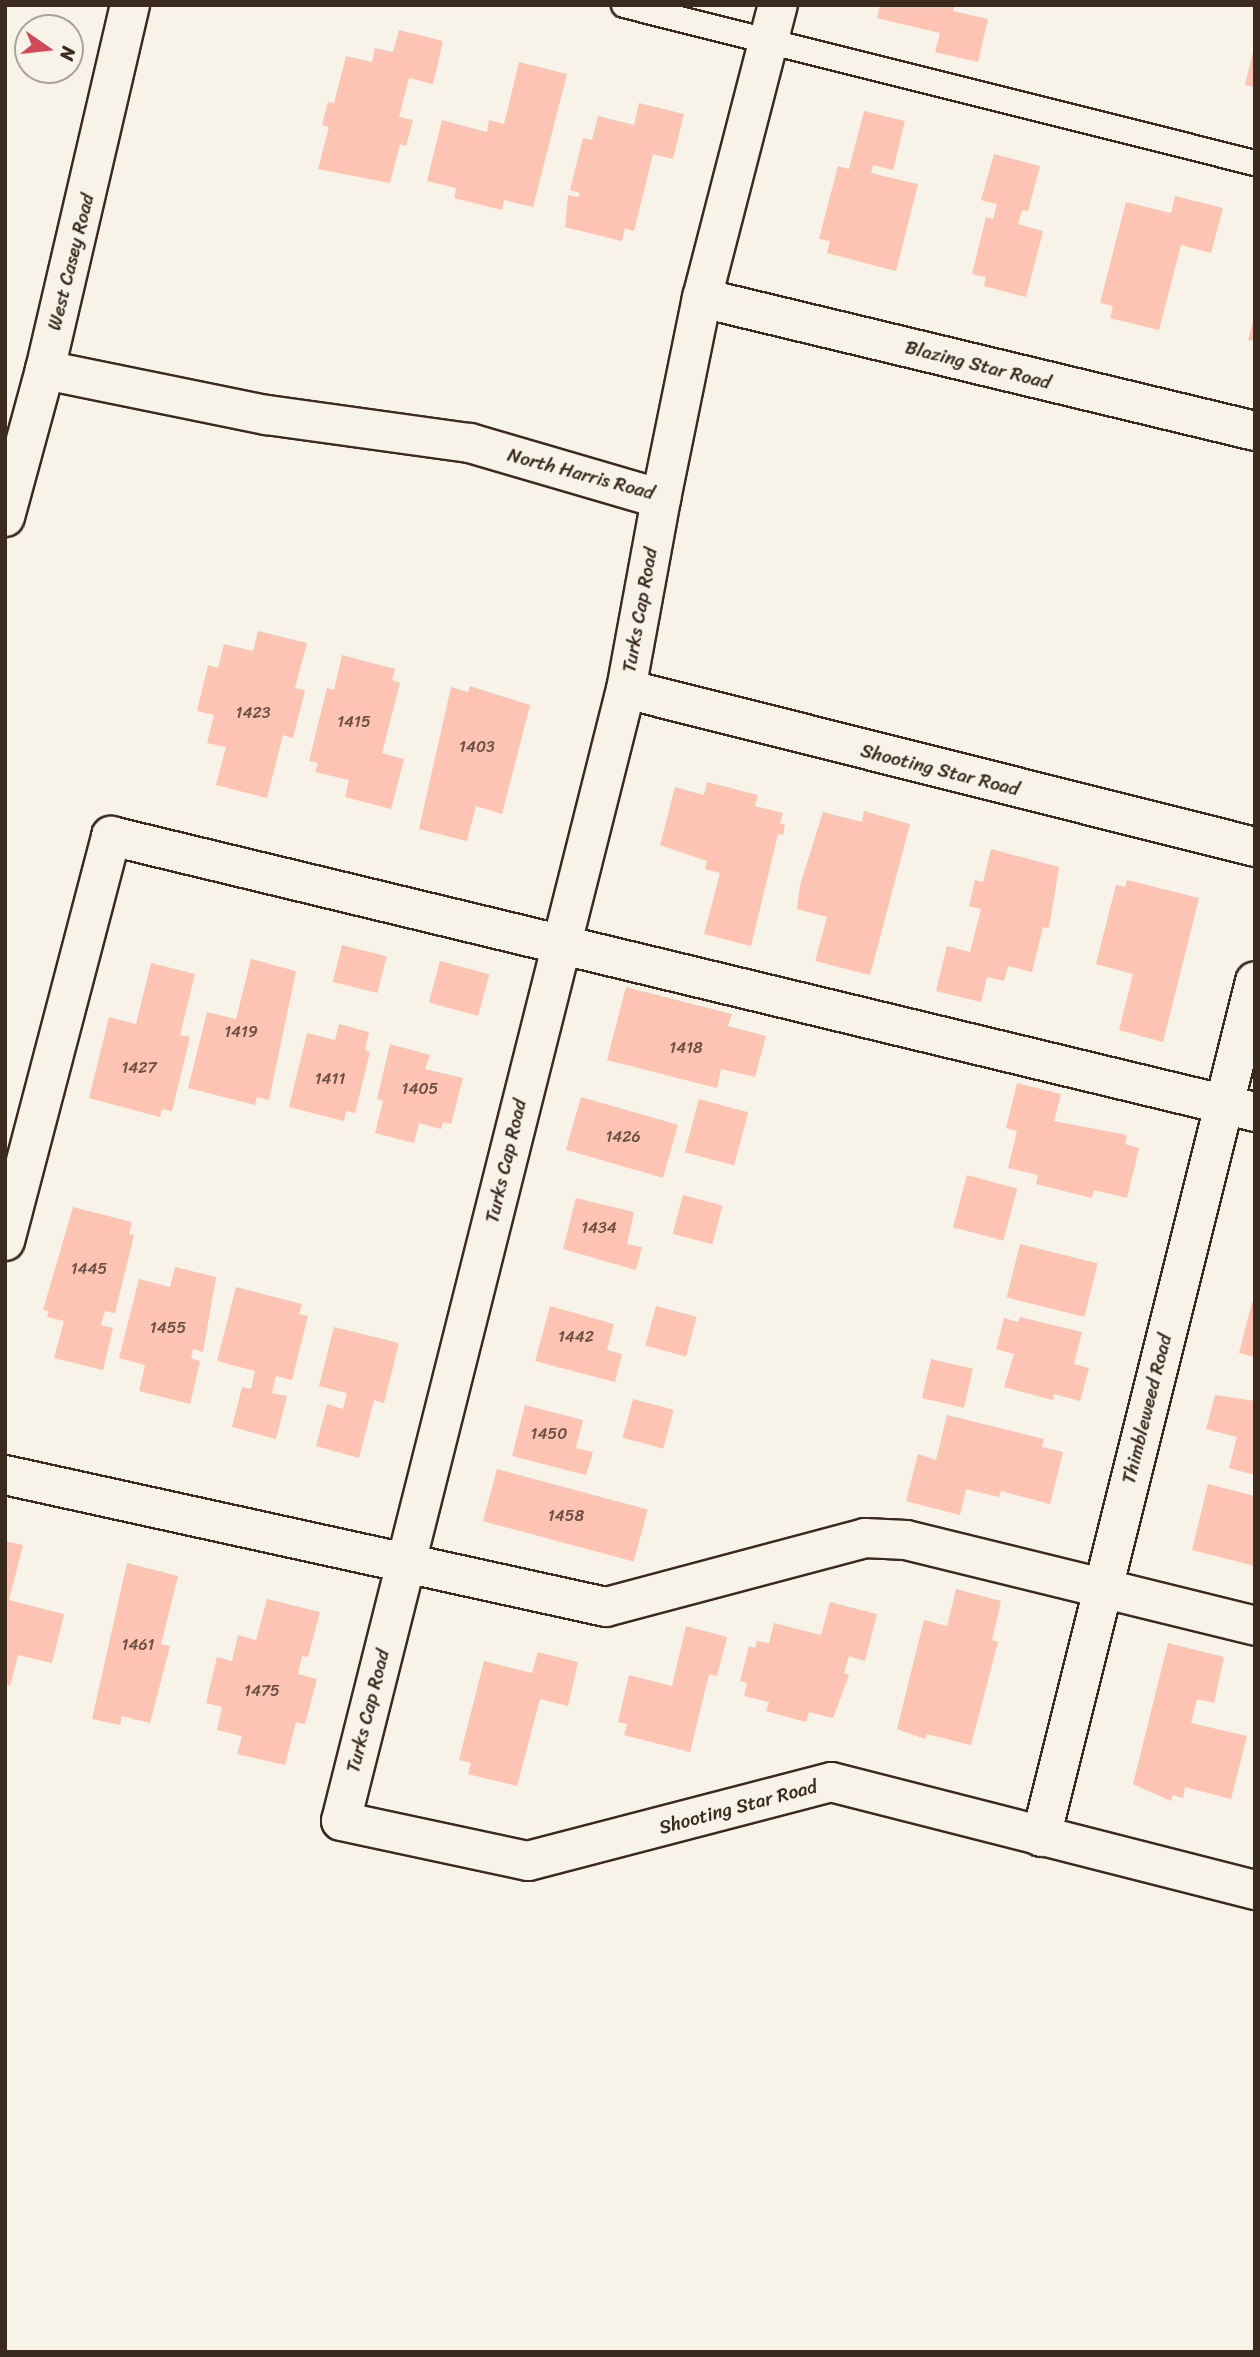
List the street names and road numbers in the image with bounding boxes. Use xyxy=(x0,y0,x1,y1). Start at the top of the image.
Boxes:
street label: West Casey Road xyxy=(43,190,99,334)
street label: Blazing Star Road xyxy=(903,336,1053,394)
street label: North Harris Road xyxy=(505,443,657,505)
street label: Turks Cap Road xyxy=(618,546,662,674)
street label: Shooting Star Road xyxy=(858,739,1022,801)
street label: Turks Cap Road xyxy=(481,1097,531,1225)
street label: Thimbleweed Road xyxy=(1117,1332,1177,1486)
street label: Turks Cap Road xyxy=(342,1647,394,1775)
street label: Shooting Star Road xyxy=(656,1775,820,1839)

